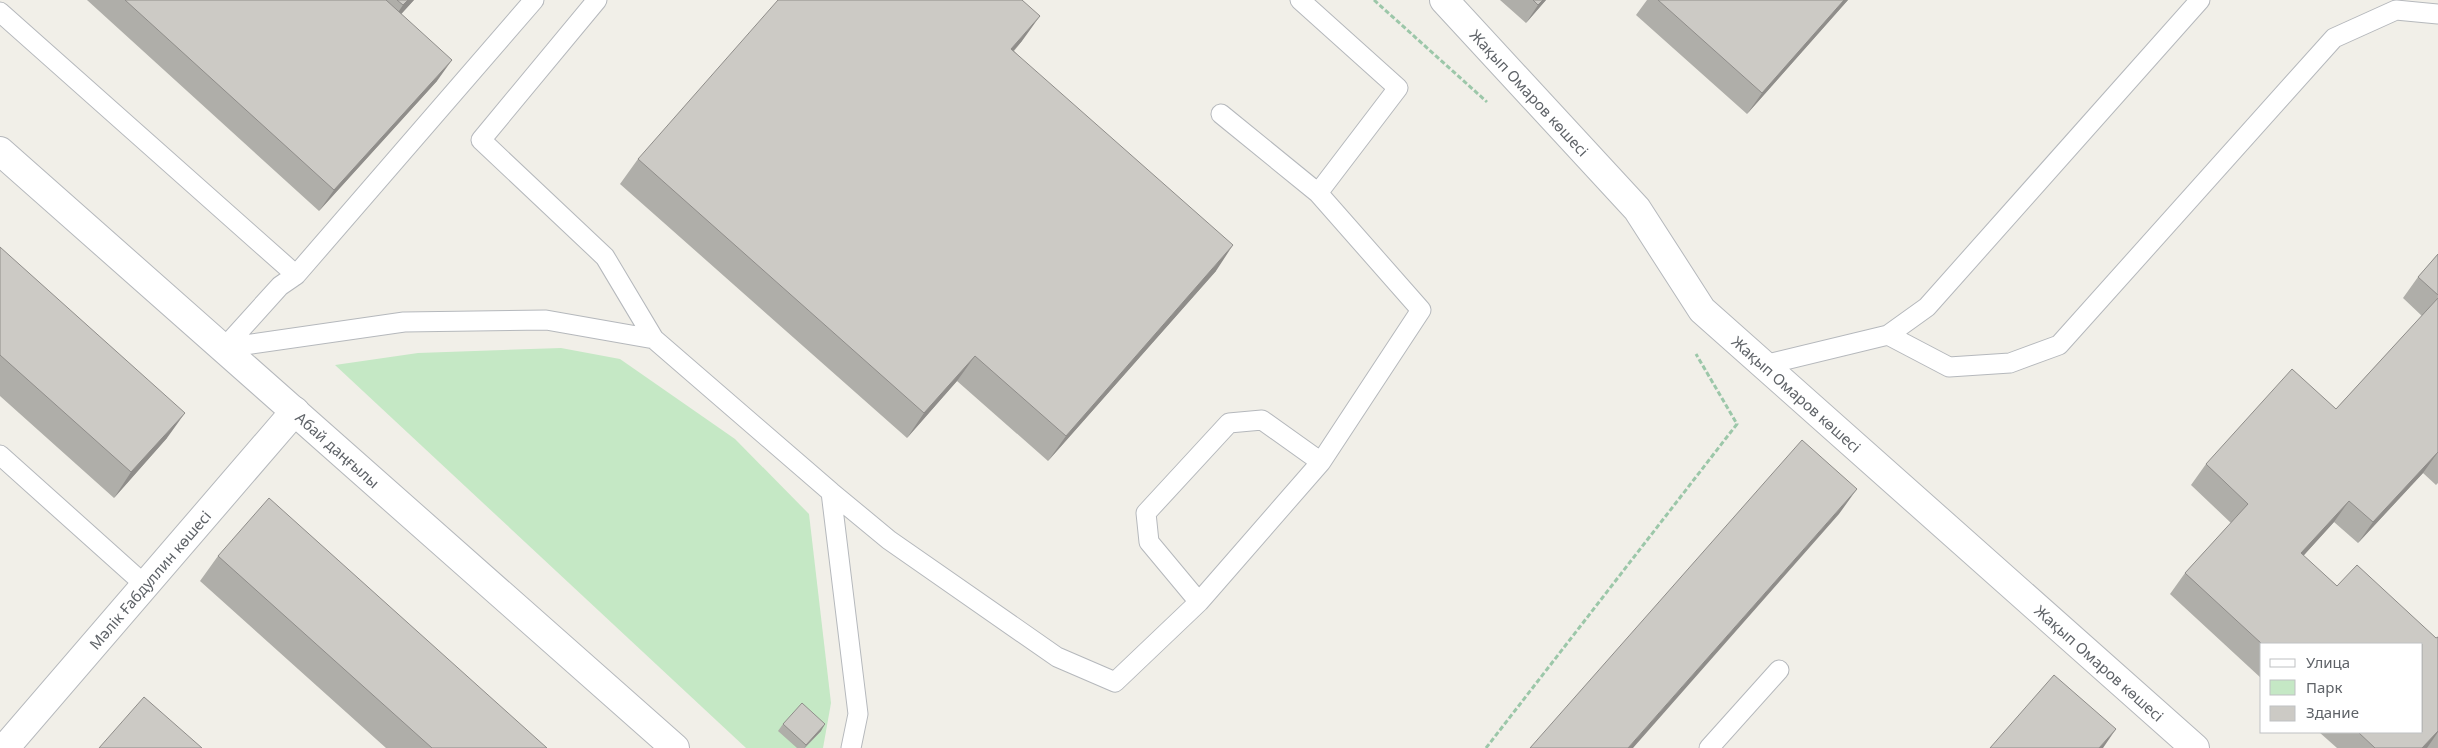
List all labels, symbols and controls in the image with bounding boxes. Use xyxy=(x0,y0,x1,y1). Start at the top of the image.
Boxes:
street label: Жақып Омаров көшесі xyxy=(1466,25,1593,160)
street label: Жақып Омаров көшесі xyxy=(1728,331,1865,457)
street label: Абай даңғылы xyxy=(292,407,384,492)
street label: Мәлік Ғабдуллин көшесі xyxy=(85,506,215,653)
street label: Жақып Омаров көшесі xyxy=(2031,600,2168,726)
legend xyxy=(2260,643,2423,733)
text: Улица xyxy=(2306,652,2350,672)
text: Парк xyxy=(2306,677,2342,697)
text: Здание xyxy=(2306,702,2359,722)

